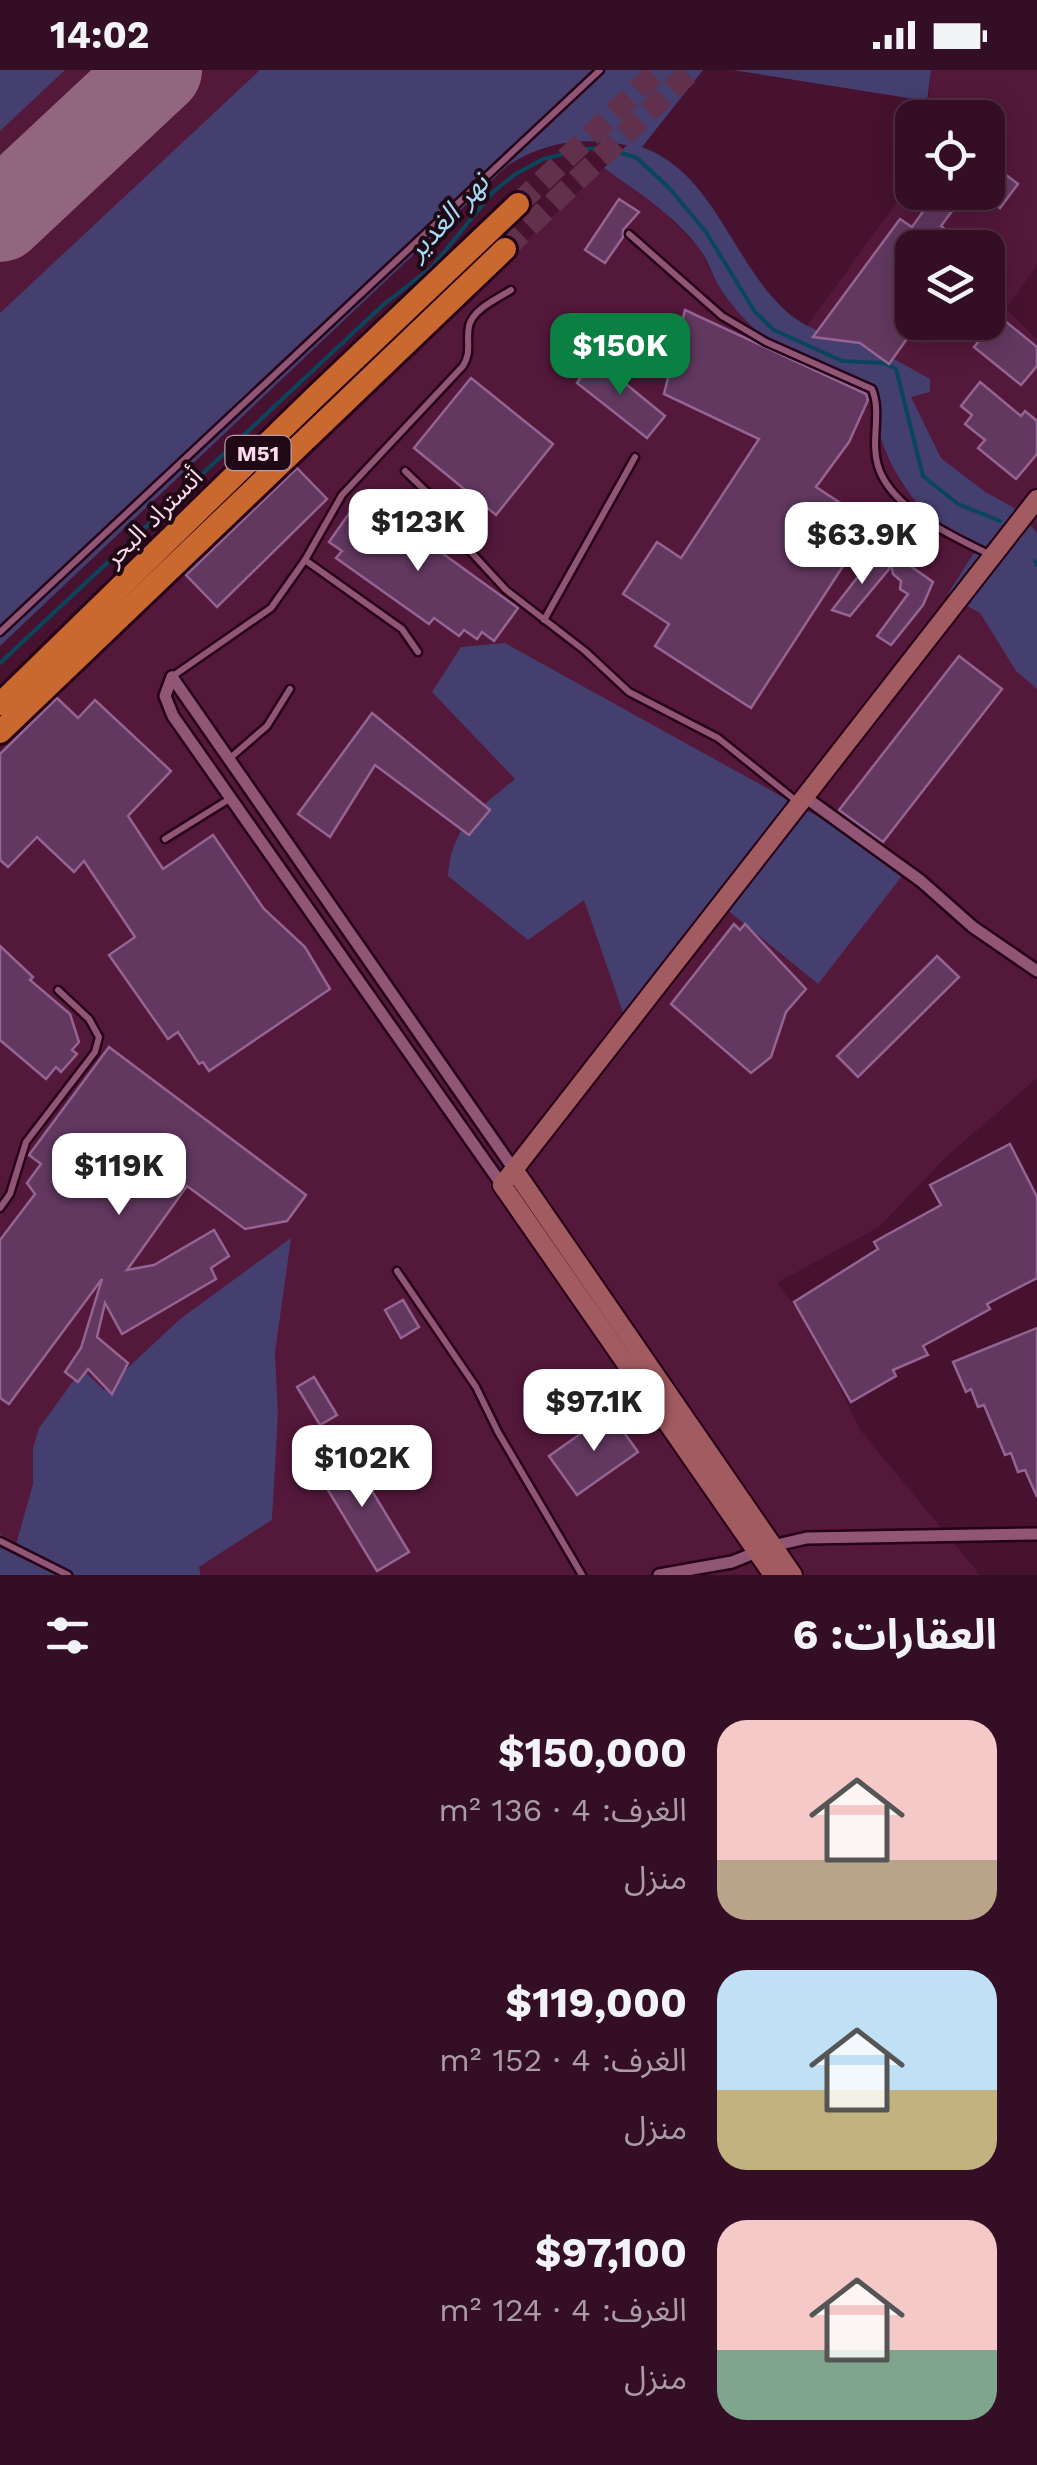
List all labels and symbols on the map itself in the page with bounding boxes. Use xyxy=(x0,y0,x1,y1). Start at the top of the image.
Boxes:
water label: نهر الغدير xyxy=(398,165,497,267)
pin: $150K xyxy=(550,313,690,398)
road number: M51 xyxy=(226,436,290,470)
street label: أتستراد البحر xyxy=(97,462,208,573)
pin: $123K xyxy=(348,489,488,574)
pin: $63.9K xyxy=(781,502,943,587)
pin: $119K xyxy=(49,1133,189,1218)
pin: $97.1K xyxy=(513,1369,675,1454)
pin: $102K xyxy=(292,1425,432,1510)

